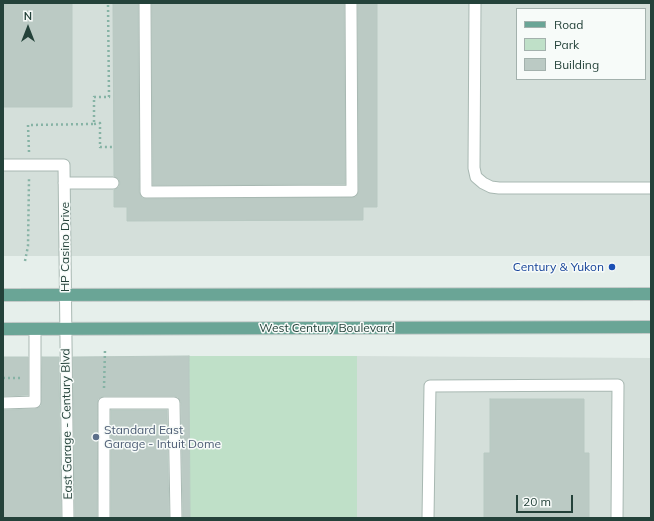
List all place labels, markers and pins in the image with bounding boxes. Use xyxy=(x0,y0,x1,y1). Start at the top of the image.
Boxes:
place label: Century & Yukon xyxy=(513,260,604,274)
marker: Century & Yukon xyxy=(607,262,617,272)
place label: Standard East Garage - Intuit Dome xyxy=(104,423,221,451)
marker: Standard East Garage - Intuit Dome xyxy=(91,432,101,442)

